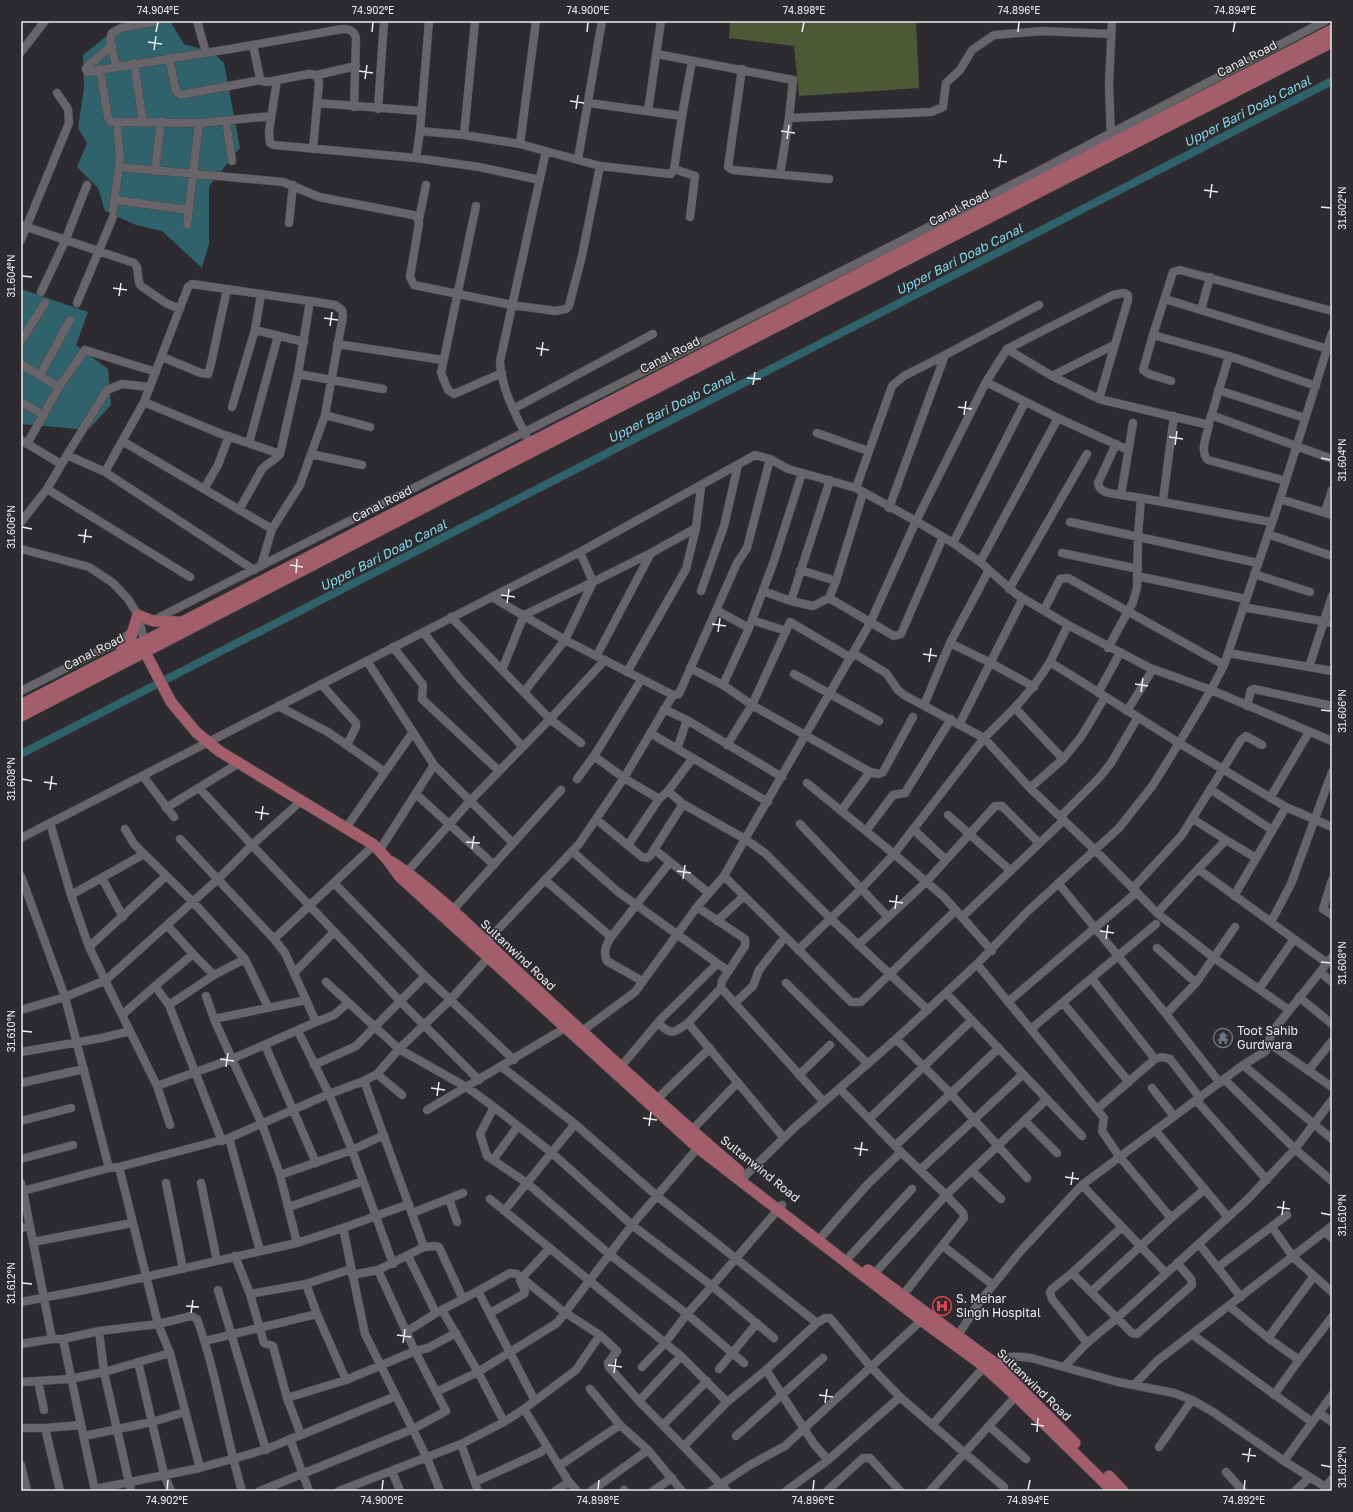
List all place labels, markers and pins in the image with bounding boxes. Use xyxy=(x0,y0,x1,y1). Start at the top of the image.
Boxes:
place label: Toot Sahib Gurdwara xyxy=(1237,1023,1298,1052)
temple icon: Toot Sahib Gurdwara xyxy=(1212,1027,1234,1049)
place label: S. Mehar Singh Hospital xyxy=(956,1291,1041,1320)
hospital icon: S. Mehar Singh Hospital xyxy=(931,1295,953,1317)

